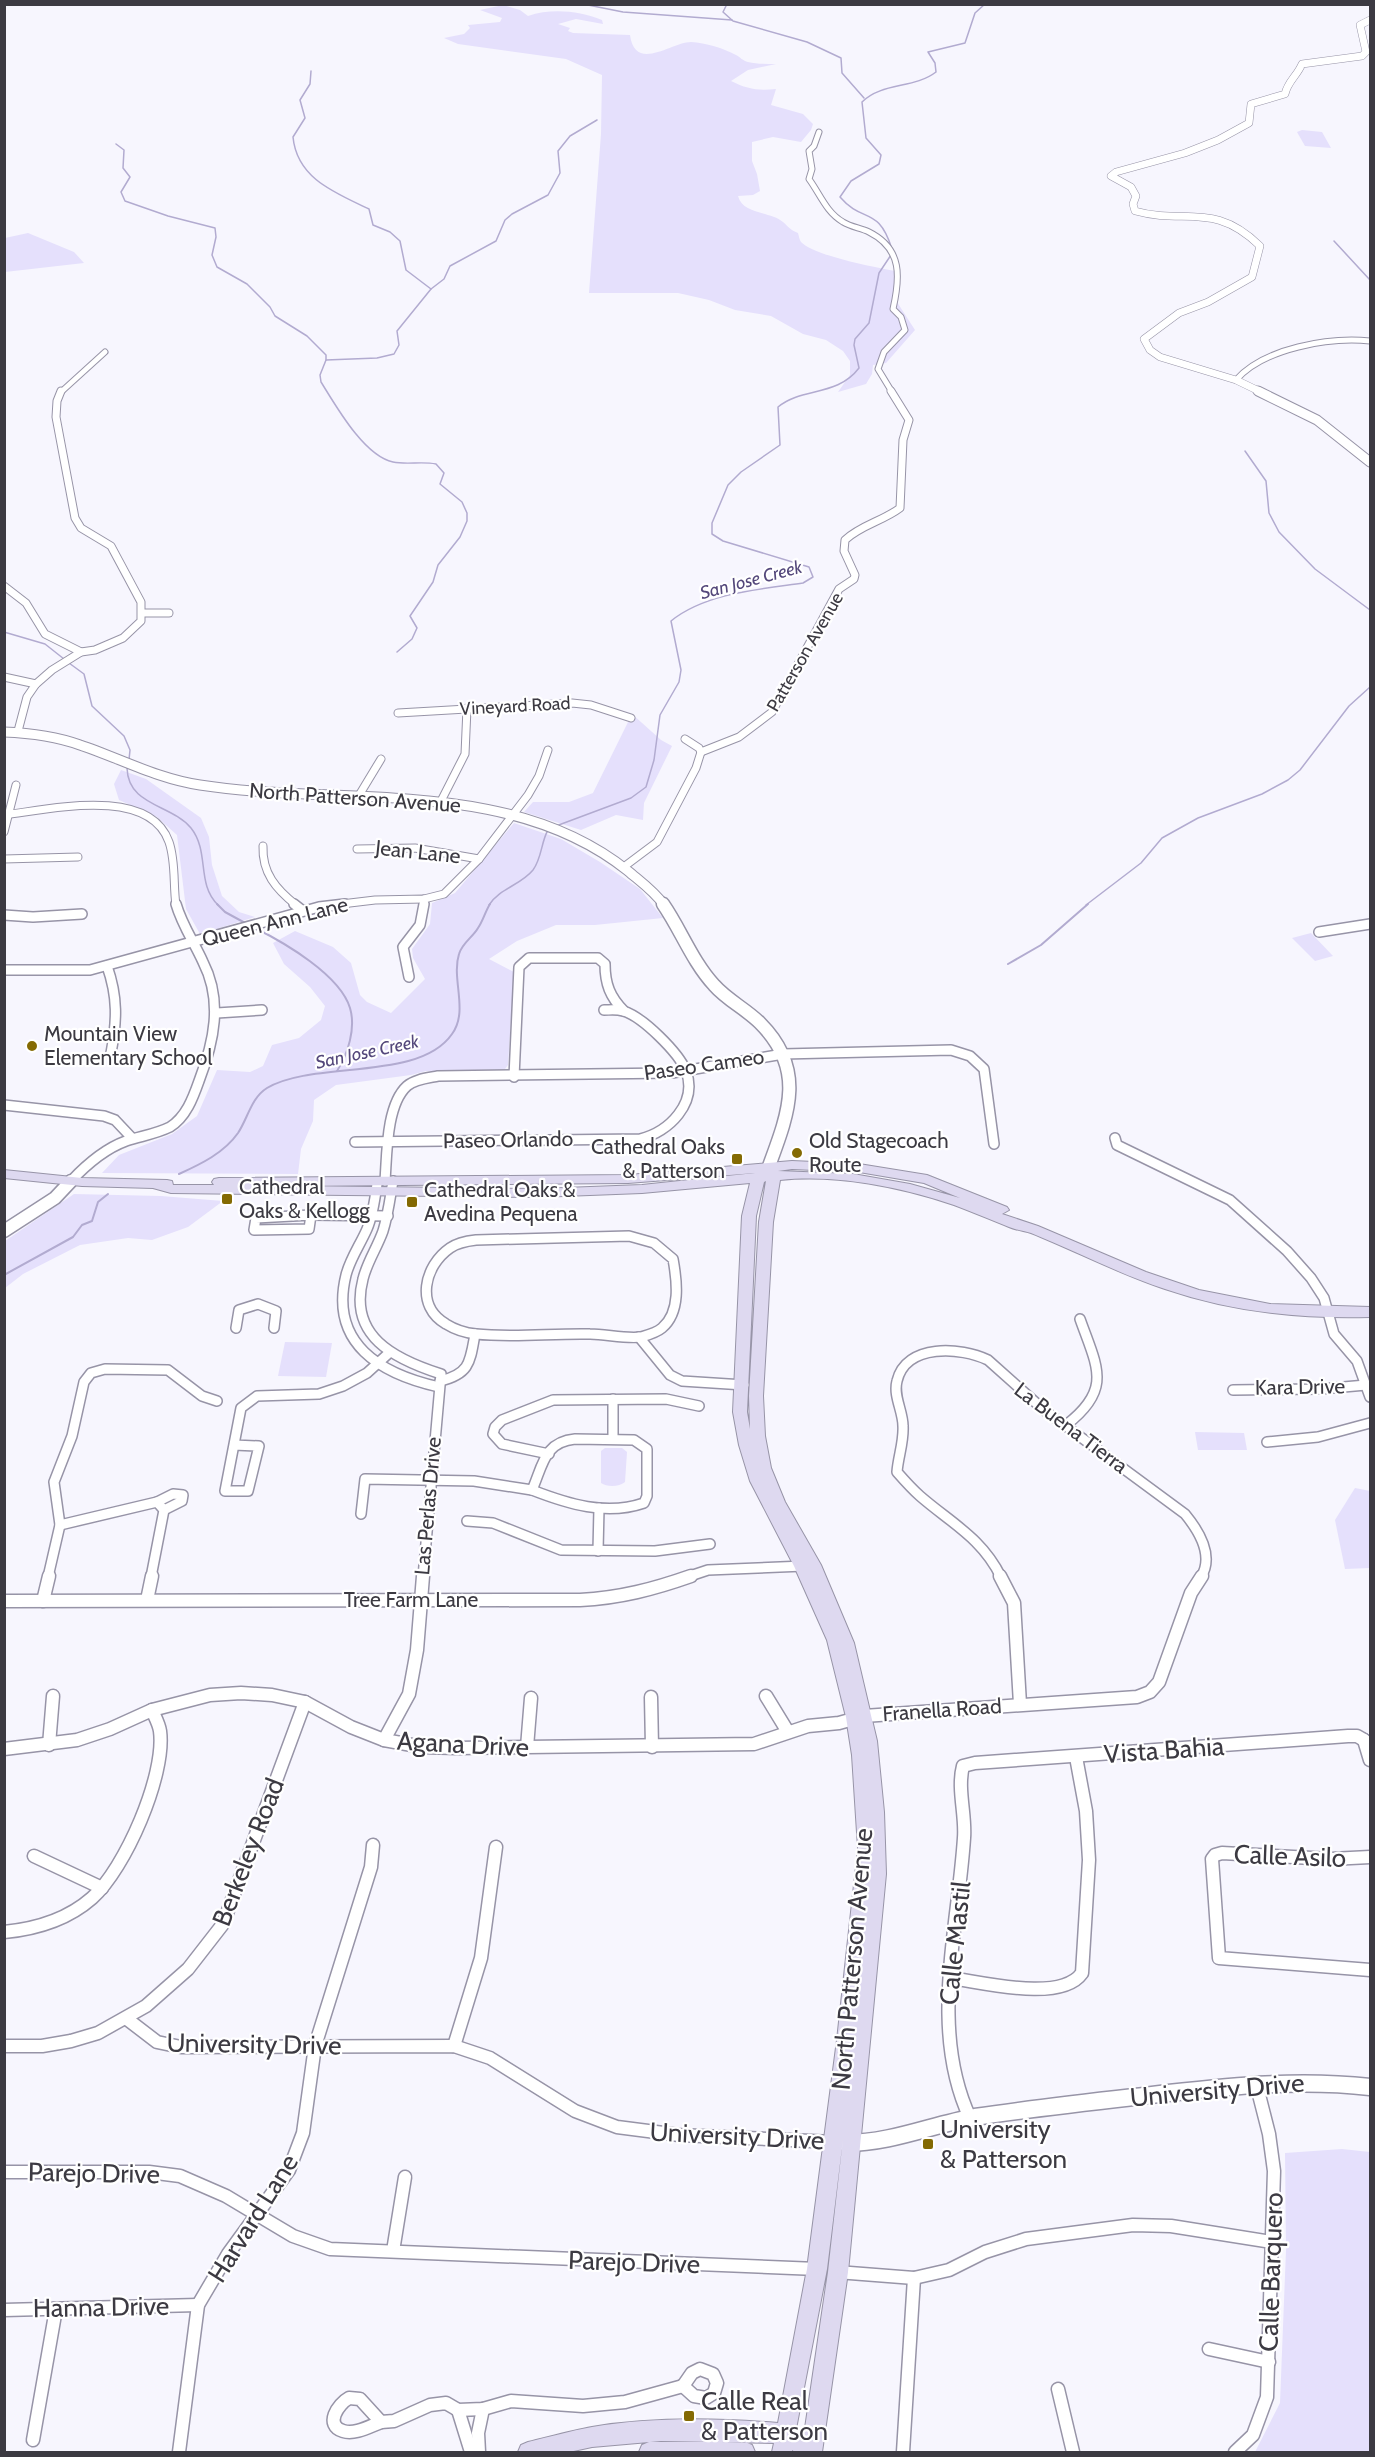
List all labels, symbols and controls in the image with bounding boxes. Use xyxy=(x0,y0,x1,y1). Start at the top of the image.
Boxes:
water label: San Jose Creek xyxy=(698,555,806,604)
street label: Patterson Avenue xyxy=(762,588,848,716)
street label: Vineyard Road xyxy=(459,692,571,720)
street label: North Patterson Avenue xyxy=(248,778,462,817)
street label: Jean Lane xyxy=(373,835,462,868)
street label: Queen Ann Lane xyxy=(199,891,351,952)
place label: Mountain View Elementary School xyxy=(44,1021,212,1070)
water label: San Jose Creek xyxy=(313,1030,422,1074)
marker: Mountain View Elementary School xyxy=(25,1039,39,1053)
street label: Paseo Cameo xyxy=(642,1044,766,1085)
street label: Paseo Orlando xyxy=(443,1126,573,1153)
place label: Old Stagecoach Route xyxy=(809,1128,949,1177)
place label: Cathedral Oaks & Patterson xyxy=(591,1134,725,1183)
marker: Old Stagecoach Route xyxy=(790,1146,804,1160)
marker: Cathedral Oaks & Patterson xyxy=(730,1152,744,1166)
place label: Cathedral Oaks & Kellogg xyxy=(239,1174,370,1223)
place label: Cathedral Oaks & Avedina Pequena xyxy=(424,1177,578,1226)
marker: Cathedral Oaks & Kellogg xyxy=(220,1192,234,1206)
marker: Cathedral Oaks & Avedina Pequena xyxy=(405,1195,419,1209)
street label: Kara Drive xyxy=(1255,1373,1346,1400)
street label: La Buena Tierra xyxy=(1010,1377,1133,1478)
street label: Las Perlas Drive xyxy=(409,1436,446,1576)
street label: Tree Farm Lane xyxy=(344,1587,479,1612)
street label: Franella Road xyxy=(882,1693,1002,1726)
street label: Agana Drive xyxy=(396,1725,530,1763)
street label: Vista Bahia xyxy=(1103,1730,1226,1770)
street label: Berkeley Road xyxy=(205,1773,291,1931)
street label: North Patterson Avenue xyxy=(825,1827,879,2091)
street label: Calle Asilo xyxy=(1233,1838,1347,1874)
street label: Calle Mastil xyxy=(933,1879,977,2007)
street label: University Drive xyxy=(166,2026,342,2062)
street label: University Drive xyxy=(1128,2066,1306,2114)
place label: University & Patterson xyxy=(940,2113,1067,2175)
street label: University Drive xyxy=(649,2115,825,2157)
marker: University & Patterson xyxy=(921,2137,935,2151)
street label: Harvard Lane xyxy=(201,2148,305,2288)
street label: Parejo Drive xyxy=(28,2156,160,2190)
street label: Calle Barquero xyxy=(1252,2192,1290,2352)
street label: Parejo Drive xyxy=(567,2244,701,2280)
street label: Hanna Drive xyxy=(33,2290,169,2324)
place label: Calle Real & Patterson xyxy=(701,2385,828,2447)
marker: Calle Real & Patterson xyxy=(682,2409,696,2423)

